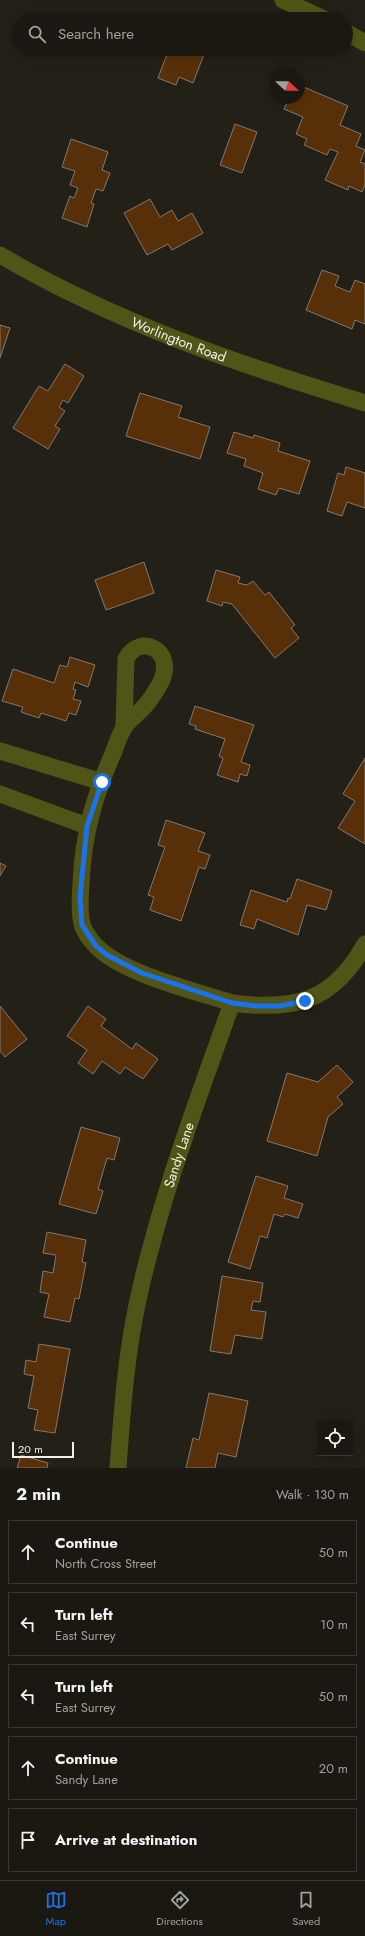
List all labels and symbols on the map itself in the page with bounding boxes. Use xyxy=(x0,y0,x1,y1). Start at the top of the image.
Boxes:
north arrow xyxy=(269,68,305,104)
street label: Worlington Road xyxy=(128,312,229,367)
route start xyxy=(93,773,111,791)
route end xyxy=(296,992,314,1010)
street label: Sandy Lane xyxy=(159,1120,199,1190)
scale bar xyxy=(12,1440,74,1459)

